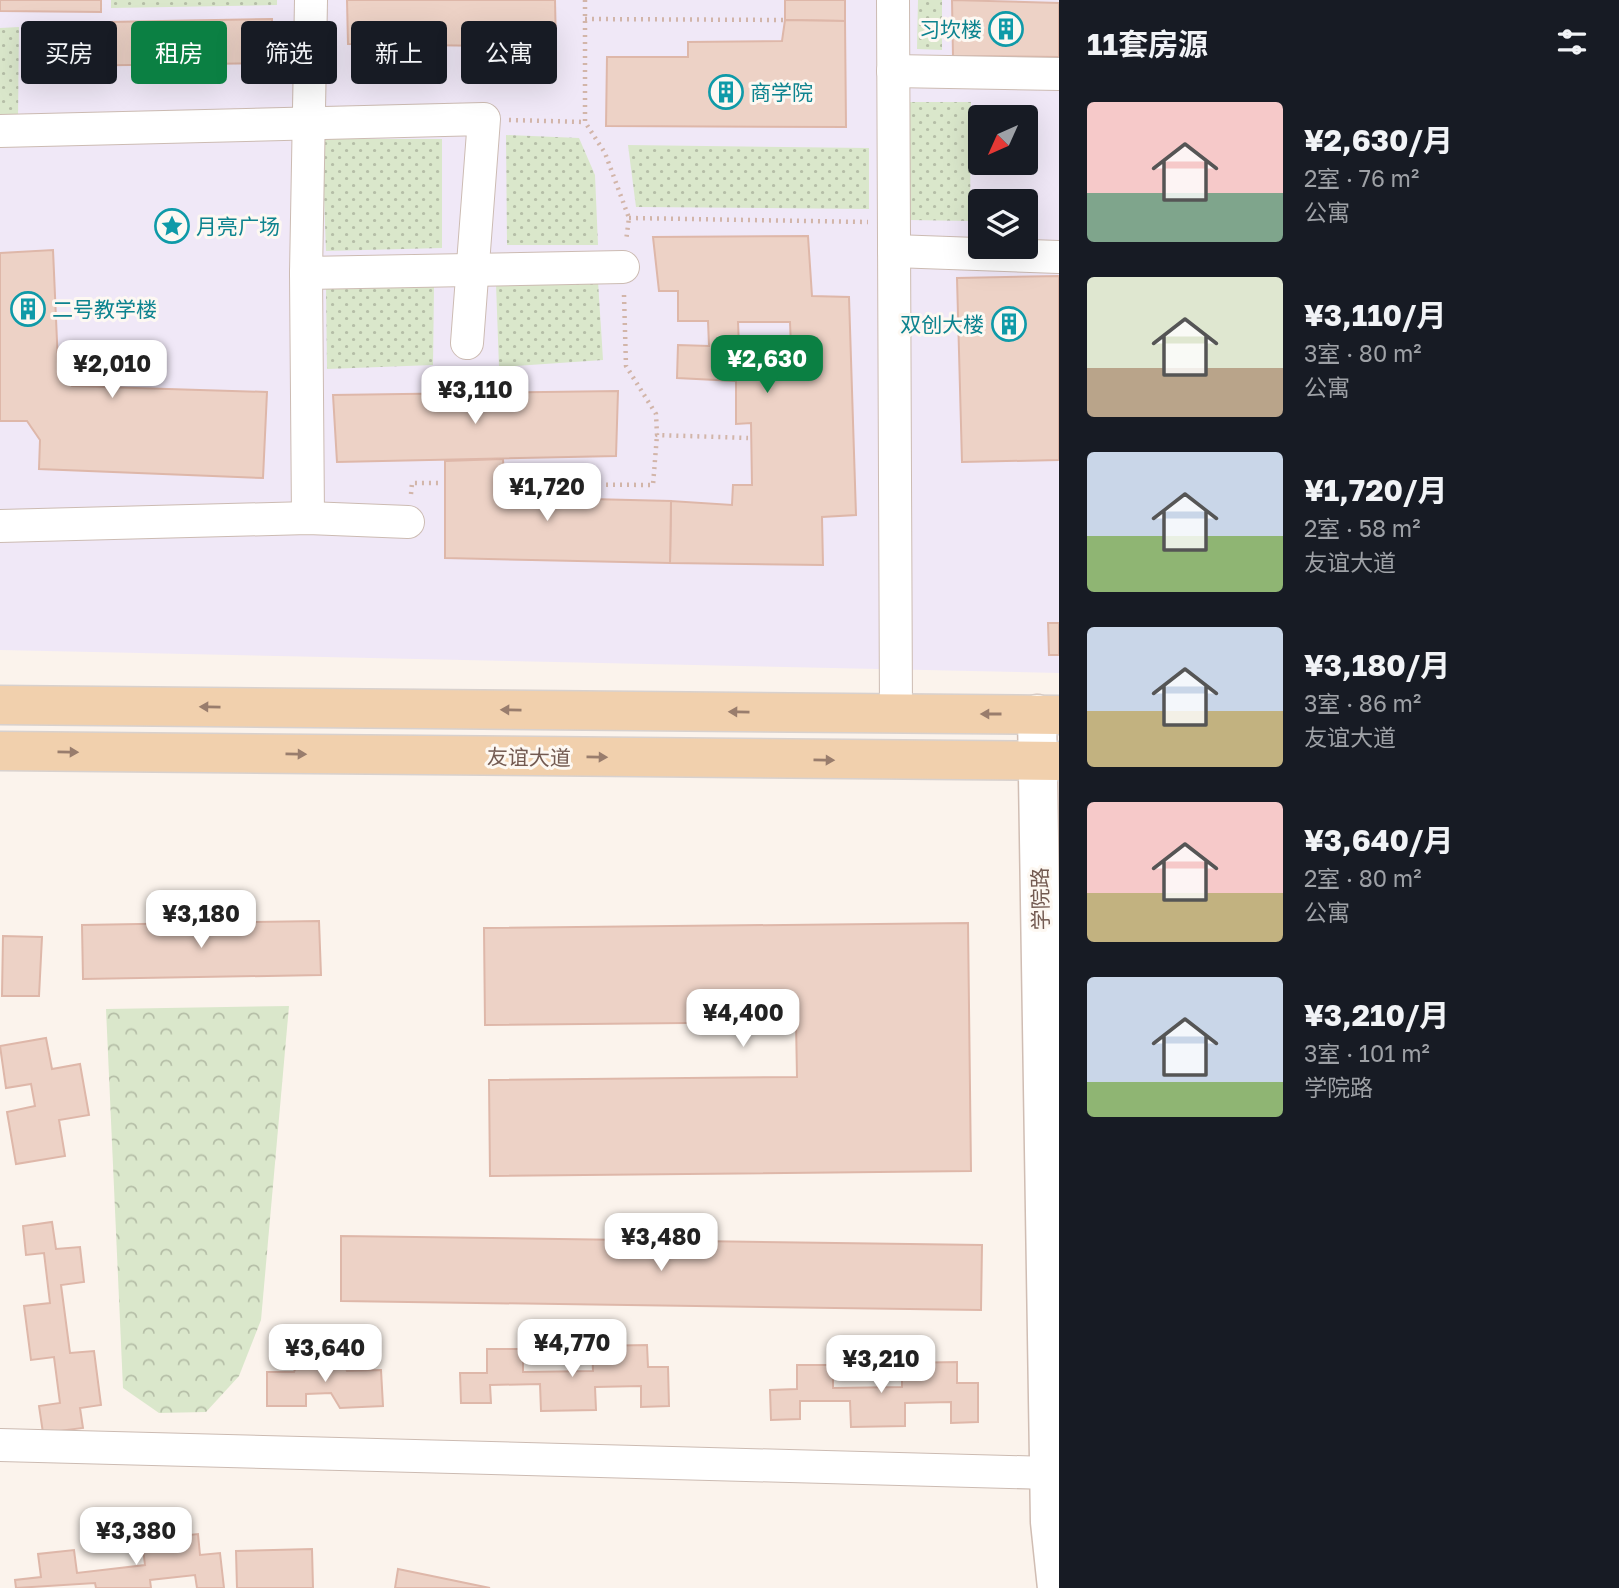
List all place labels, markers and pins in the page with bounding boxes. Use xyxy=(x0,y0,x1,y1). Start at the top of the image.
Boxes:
building icon: 习坎楼 xyxy=(987,10,1025,48)
place label: 习坎楼 xyxy=(919,16,982,42)
building icon: 商学院 xyxy=(707,73,745,111)
place label: 商学院 xyxy=(750,79,813,105)
place icon: 月亮广场 xyxy=(153,207,191,245)
place label: 月亮广场 xyxy=(196,213,280,239)
building icon: 二号教学楼 xyxy=(9,290,47,328)
place label: 二号教学楼 xyxy=(52,296,157,322)
building icon: 双创大楼 xyxy=(990,305,1028,343)
place label: 双创大楼 xyxy=(900,311,984,337)
pin: ¥2,630 xyxy=(710,336,824,395)
pin: ¥2,010 xyxy=(55,340,169,400)
pin: ¥3,110 xyxy=(418,366,532,426)
pin: ¥1,720 xyxy=(490,463,604,523)
pin: ¥3,180 xyxy=(144,890,258,950)
pin: ¥4,400 xyxy=(686,990,800,1049)
pin: ¥3,480 xyxy=(604,1214,718,1273)
pin: ¥4,770 xyxy=(515,1320,629,1379)
pin: ¥3,640 xyxy=(268,1324,382,1384)
pin: ¥3,210 xyxy=(824,1336,938,1395)
pin: ¥3,380 xyxy=(79,1508,193,1567)

